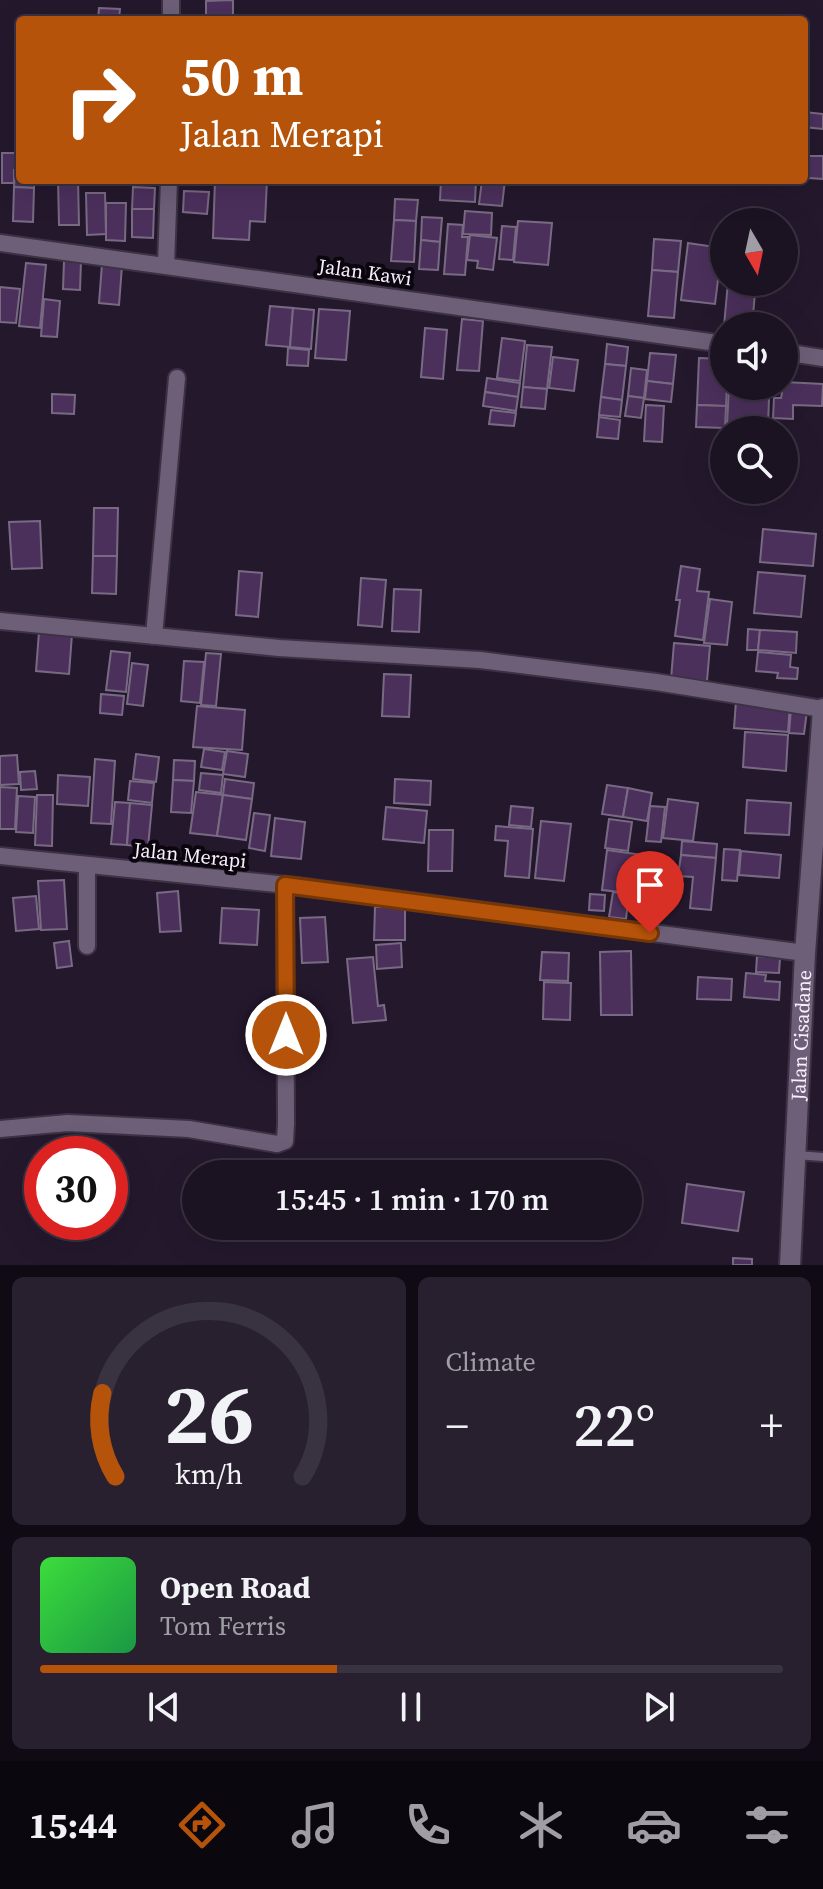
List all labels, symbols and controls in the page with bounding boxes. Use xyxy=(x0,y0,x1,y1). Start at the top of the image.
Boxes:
text: 50 m xyxy=(180,37,303,114)
icon: right xyxy=(48,48,152,152)
text: Jalan Merapi xyxy=(180,110,384,159)
north arrow xyxy=(710,208,798,296)
map controls xyxy=(710,208,798,504)
street label: Jalan Kawi xyxy=(316,251,413,292)
button: sound xyxy=(710,312,798,400)
button: search xyxy=(710,416,798,504)
street label: Jalan Merapi xyxy=(131,835,248,875)
pin xyxy=(616,851,684,933)
icon: arrive xyxy=(628,863,672,907)
street label: Jalan Cisadane xyxy=(784,969,818,1102)
position arrow xyxy=(244,993,328,1077)
speed limit sign: 30 xyxy=(24,1136,128,1240)
text: 15:45 · 1 min · 170 m xyxy=(275,1179,549,1220)
text: Climate xyxy=(446,1344,536,1380)
text: 26 xyxy=(164,1357,254,1471)
text: 22° xyxy=(573,1384,655,1466)
text: − xyxy=(446,1395,469,1456)
text: + xyxy=(760,1395,783,1456)
text: km/h xyxy=(175,1454,243,1494)
text: Open Road xyxy=(160,1567,311,1608)
text: Tom Ferris xyxy=(160,1608,286,1644)
icon: previous xyxy=(142,1685,186,1729)
icon: pause xyxy=(389,1685,433,1729)
icon: next xyxy=(637,1685,681,1729)
icon: directions xyxy=(174,1797,230,1853)
icon: music xyxy=(287,1797,343,1853)
icon: phone xyxy=(400,1797,456,1853)
icon: climate xyxy=(513,1797,569,1853)
icon: car xyxy=(626,1797,682,1853)
icon: filters xyxy=(739,1797,795,1853)
text: 15:44 xyxy=(28,1801,117,1850)

